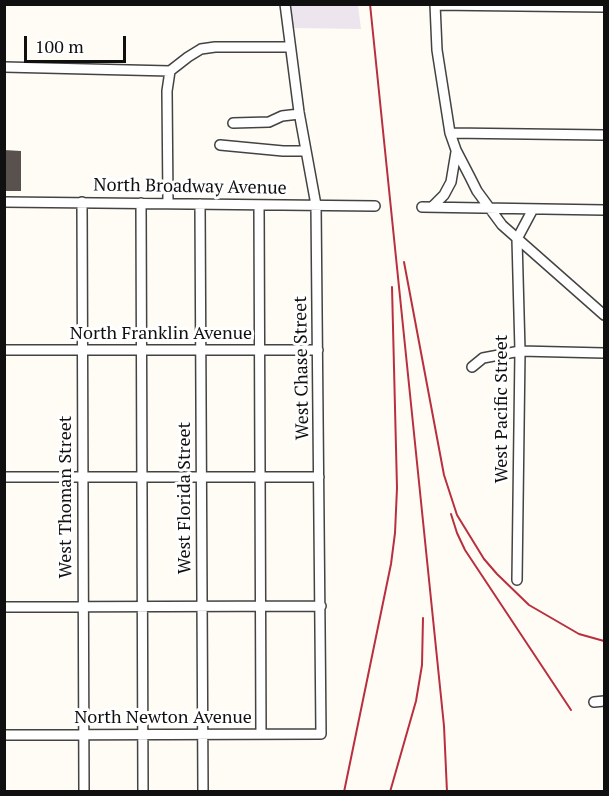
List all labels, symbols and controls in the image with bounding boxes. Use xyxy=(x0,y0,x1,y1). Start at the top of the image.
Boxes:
scale bar xyxy=(27,24,129,62)
text: 100 m xyxy=(35,34,84,58)
street label: North Broadway Avenue xyxy=(93,175,287,199)
street label: West Chase Street xyxy=(290,296,314,440)
street label: North Franklin Avenue xyxy=(70,323,252,345)
street label: West Pacific Street xyxy=(491,335,513,483)
street label: West Thoman Street xyxy=(55,416,77,578)
street label: West Florida Street xyxy=(174,422,196,574)
street label: North Newton Avenue xyxy=(74,707,252,729)

